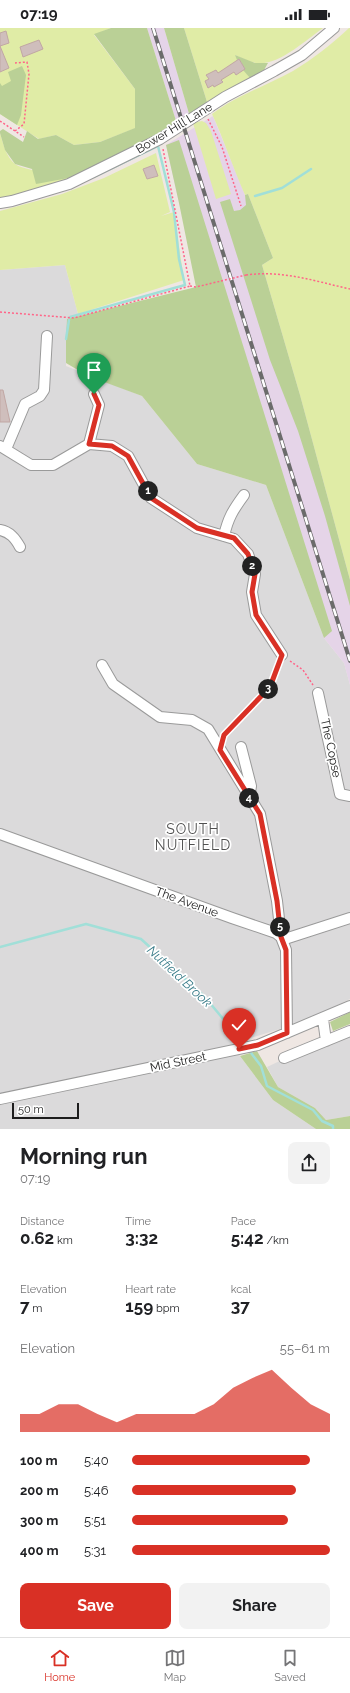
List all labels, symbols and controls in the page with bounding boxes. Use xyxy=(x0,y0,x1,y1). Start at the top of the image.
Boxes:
text: 07:19 xyxy=(20,5,58,23)
street label: Bower Hill Lane xyxy=(133,100,215,156)
pin xyxy=(77,353,111,394)
icon: arrive xyxy=(83,359,105,381)
pin: 1 xyxy=(138,481,158,501)
text: 1 xyxy=(145,484,151,497)
pin: 2 xyxy=(242,556,262,576)
text: 2 xyxy=(249,559,255,572)
pin: 3 xyxy=(258,679,278,699)
text: 3 xyxy=(265,682,271,695)
street label: The Copse xyxy=(318,717,344,779)
pin: 4 xyxy=(239,788,259,808)
text: 4 xyxy=(246,791,252,804)
district label: SOUTH NUTFIELD xyxy=(155,821,231,853)
street label: The Avenue xyxy=(154,884,220,920)
pin: 5 xyxy=(270,917,290,937)
text: 5 xyxy=(277,920,283,933)
water label: Nutfield Brook xyxy=(144,942,215,1010)
pin xyxy=(222,1008,256,1049)
icon: check xyxy=(228,1014,250,1036)
street label: Mid Street xyxy=(149,1049,207,1075)
scale bar xyxy=(12,1101,79,1120)
text: 50 m xyxy=(18,1103,44,1116)
button: share xyxy=(288,1142,330,1184)
text: Morning run xyxy=(20,1143,148,1169)
text: 07:19 xyxy=(20,1171,50,1186)
text: Distance xyxy=(20,1215,64,1228)
text: Time xyxy=(125,1215,151,1228)
text: Pace xyxy=(231,1215,256,1228)
text: 0.62 xyxy=(20,1228,54,1248)
text: 3:32 xyxy=(125,1228,158,1248)
text: 5:42 xyxy=(231,1228,264,1248)
text: km xyxy=(54,1234,73,1247)
text: /km xyxy=(264,1234,289,1247)
text: Elevation xyxy=(20,1283,67,1296)
text: Heart rate xyxy=(125,1283,176,1296)
text: kcal xyxy=(231,1283,251,1296)
text: 7 xyxy=(20,1296,30,1316)
text: 159 xyxy=(125,1296,153,1316)
text: 37 xyxy=(231,1296,250,1316)
text: m xyxy=(30,1302,42,1315)
text: bpm xyxy=(153,1302,180,1315)
text: Elevation xyxy=(20,1341,75,1356)
text: 55–61 m xyxy=(280,1341,330,1356)
text: 100 m xyxy=(20,1453,58,1468)
text: 5:40 xyxy=(84,1453,109,1468)
text: 200 m xyxy=(20,1483,59,1498)
text: 5:46 xyxy=(84,1483,108,1498)
text: 300 m xyxy=(20,1513,58,1528)
text: 5:51 xyxy=(84,1513,106,1528)
text: 400 m xyxy=(20,1543,59,1558)
text: 5:31 xyxy=(84,1543,106,1558)
button: Save xyxy=(20,1583,171,1629)
button: Share xyxy=(179,1583,330,1629)
tab: Home xyxy=(44,1647,75,1684)
tab: Map xyxy=(164,1647,186,1684)
tab: Saved xyxy=(274,1647,306,1684)

